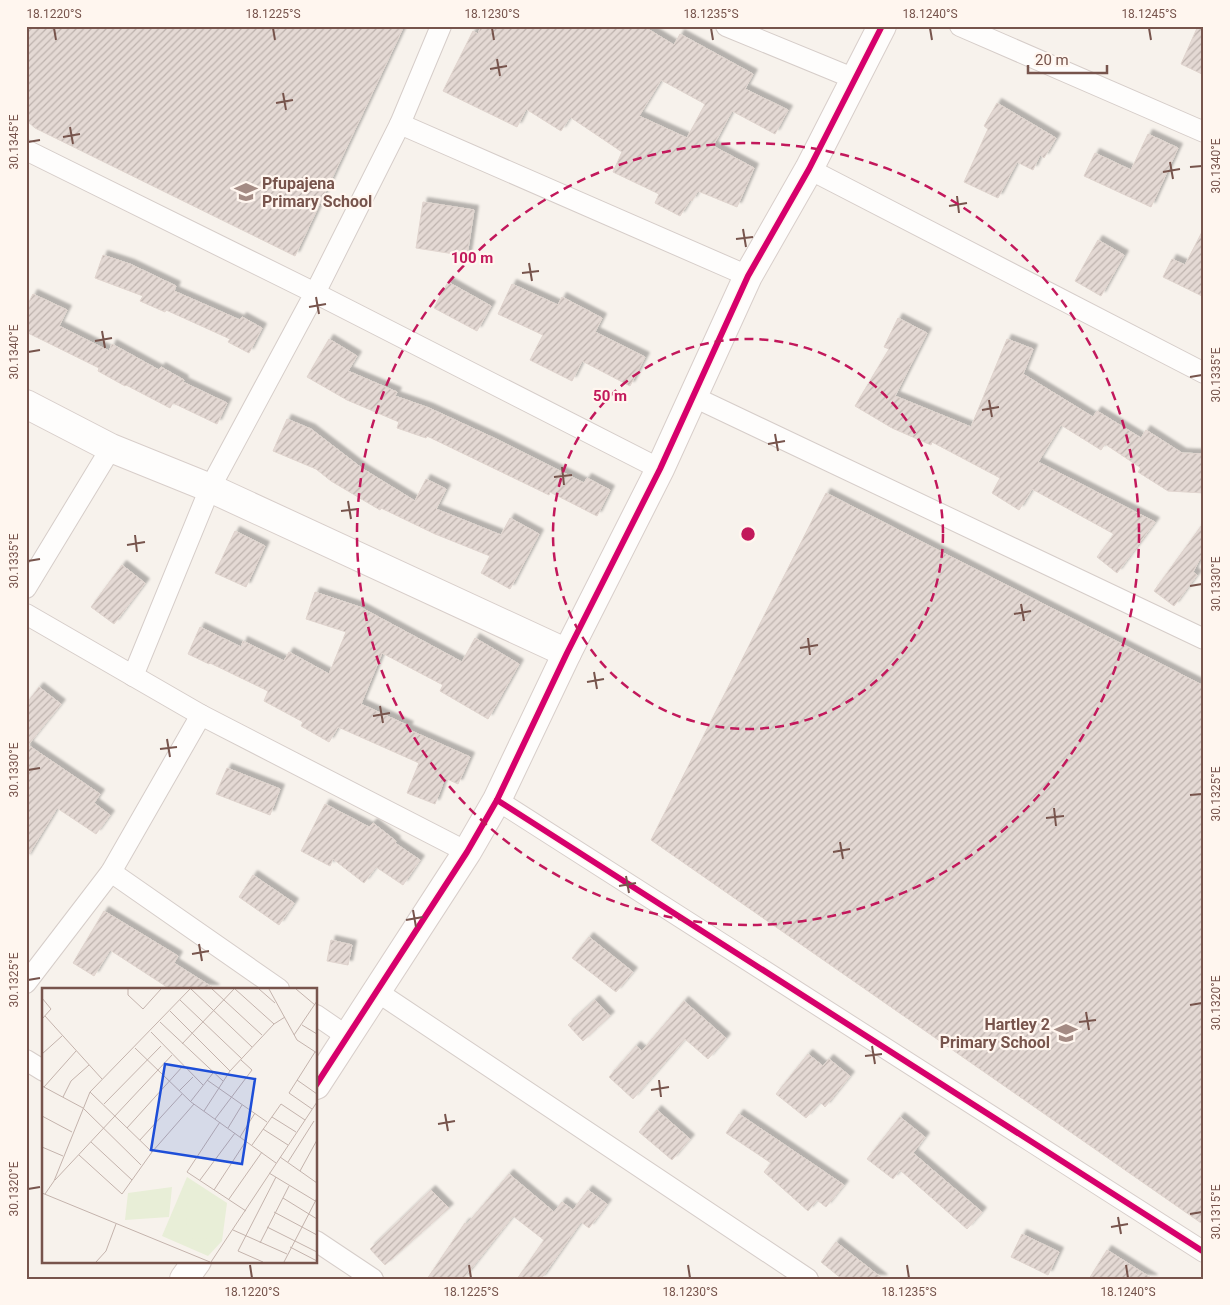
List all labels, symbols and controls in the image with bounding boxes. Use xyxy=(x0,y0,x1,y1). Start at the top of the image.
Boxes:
text: 18.1220°S xyxy=(26,7,82,21)
text: 18.1225°S xyxy=(245,7,301,21)
text: 18.1230°S xyxy=(464,7,520,21)
text: 18.1235°S xyxy=(683,7,739,21)
text: 18.1240°S xyxy=(902,7,958,21)
text: 18.1245°S xyxy=(1121,7,1177,21)
scale bar xyxy=(1028,42,1106,74)
text: 20 m xyxy=(1035,51,1069,69)
text: 30.1345°E xyxy=(7,114,21,169)
text: 30.1340°E xyxy=(1209,138,1223,193)
place label: Pfupajena Primary School xyxy=(262,174,372,211)
school or university icon: Pfupajena Primary School xyxy=(233,179,259,205)
text: 100 m xyxy=(451,249,493,267)
text: 30.1340°E xyxy=(7,324,21,379)
text: 30.1335°E xyxy=(1209,347,1223,402)
text: 50 m xyxy=(593,387,627,405)
centre of rings xyxy=(739,525,757,543)
text: 30.1335°E xyxy=(7,533,21,588)
text: 30.1330°E xyxy=(1209,556,1223,611)
text: 30.1330°E xyxy=(7,742,21,797)
text: 30.1325°E xyxy=(1209,766,1223,821)
text: 30.1325°E xyxy=(7,952,21,1007)
text: 30.1320°E xyxy=(1209,975,1223,1030)
inset map xyxy=(42,988,318,1262)
place label: Hartley 2 Primary School xyxy=(940,1015,1050,1052)
school or university icon: Hartley 2 Primary School xyxy=(1053,1020,1079,1046)
text: 30.1320°E xyxy=(7,1161,21,1216)
text: 30.1315°E xyxy=(1209,1184,1223,1239)
text: 18.1220°S xyxy=(224,1285,280,1299)
text: 18.1225°S xyxy=(443,1285,499,1299)
text: 18.1230°S xyxy=(662,1285,718,1299)
text: 18.1235°S xyxy=(881,1285,937,1299)
text: 18.1240°S xyxy=(1100,1285,1156,1299)

